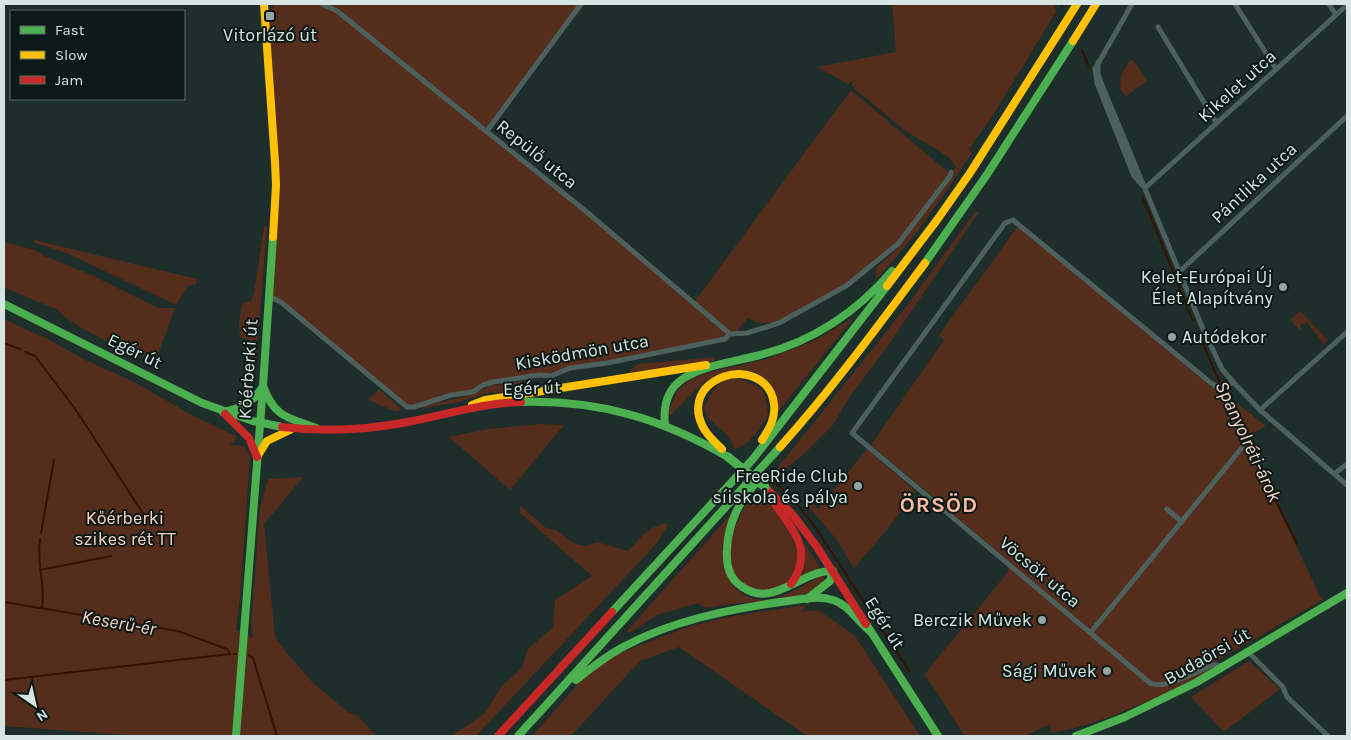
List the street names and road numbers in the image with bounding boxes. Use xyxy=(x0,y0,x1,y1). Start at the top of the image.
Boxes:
street label: Kikelet utca xyxy=(1193,45,1281,127)
street label: Repülő utca xyxy=(492,115,582,193)
street label: Pántlika utca xyxy=(1207,138,1301,228)
street label: Kőérberki út xyxy=(234,318,262,420)
street label: Egér út xyxy=(104,328,166,374)
street label: Kisködmön utca xyxy=(514,329,650,375)
street label: Egér út xyxy=(503,376,562,400)
street label: Vöcsök utca xyxy=(995,532,1085,612)
street label: Egér út xyxy=(860,593,910,654)
street label: Budaörsi út xyxy=(1160,622,1254,689)

